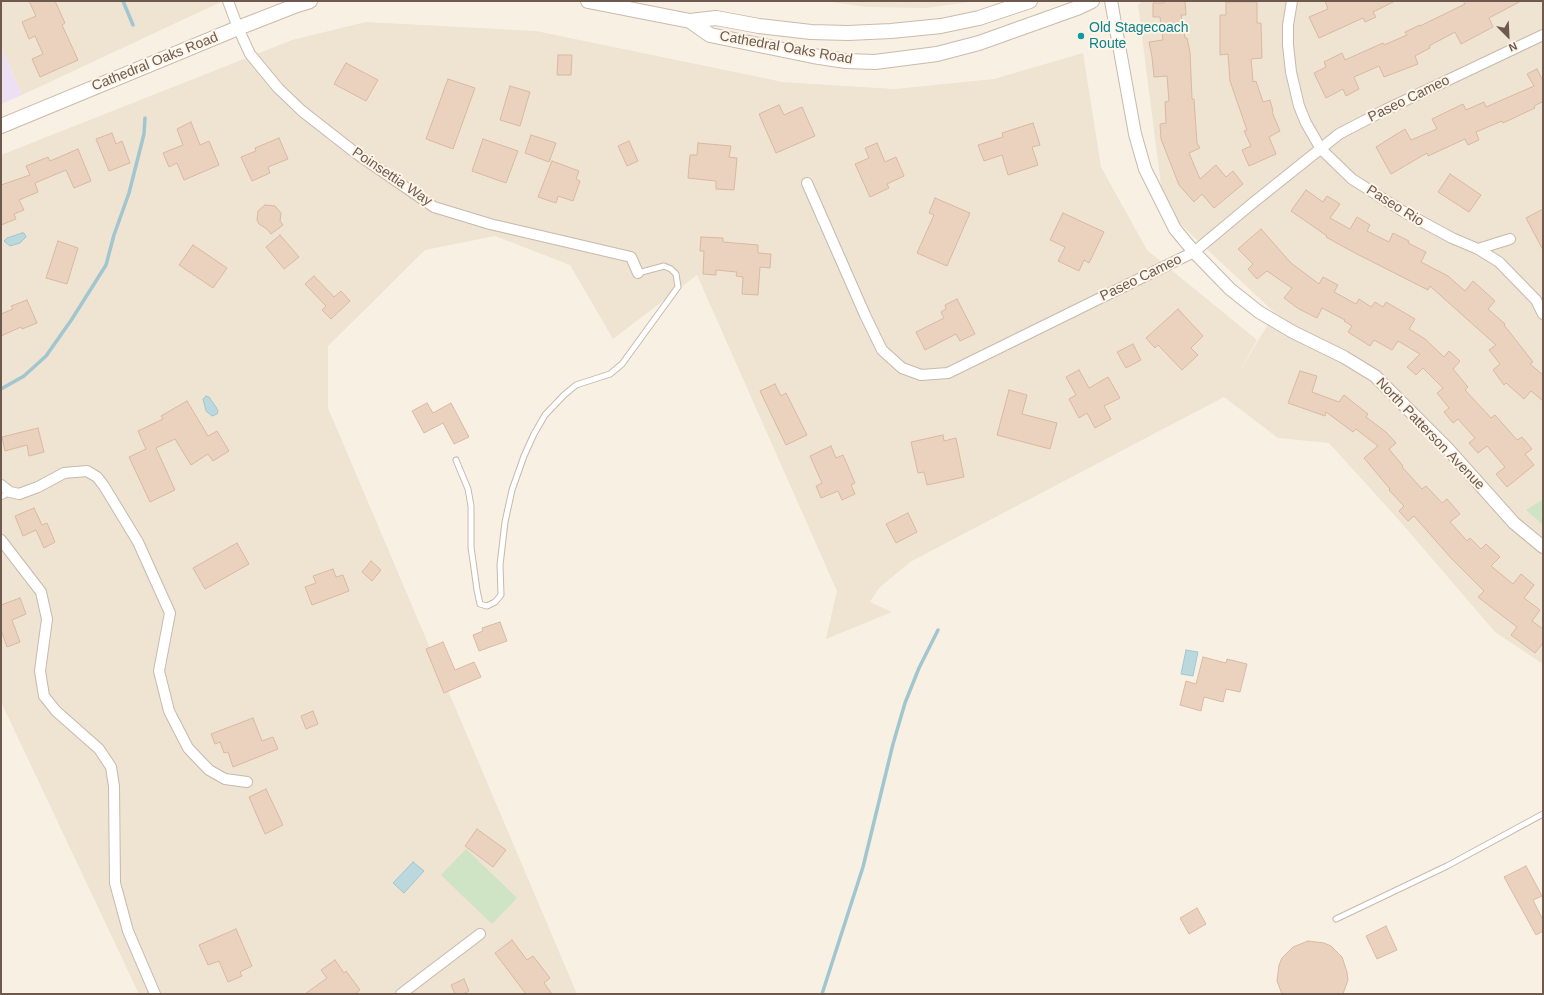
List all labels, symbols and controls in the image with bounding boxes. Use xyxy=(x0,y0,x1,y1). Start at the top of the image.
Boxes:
north arrow xyxy=(1488,16,1528,56)
place label: Old Stagecoach Route xyxy=(1089,20,1189,52)
street label: Cathedral Oaks Road xyxy=(718,28,854,68)
street label: Cathedral Oaks Road xyxy=(89,29,221,95)
marker: Old Stagecoach Route xyxy=(1076,31,1086,41)
text: N xyxy=(1507,40,1519,54)
street label: Paseo Cameo xyxy=(1365,72,1453,126)
street label: Poinsettia Way xyxy=(349,144,435,210)
street label: Paseo Rio xyxy=(1363,182,1427,230)
street label: Paseo Cameo xyxy=(1097,251,1185,305)
street label: North Patterson Avenue xyxy=(1372,375,1488,493)

